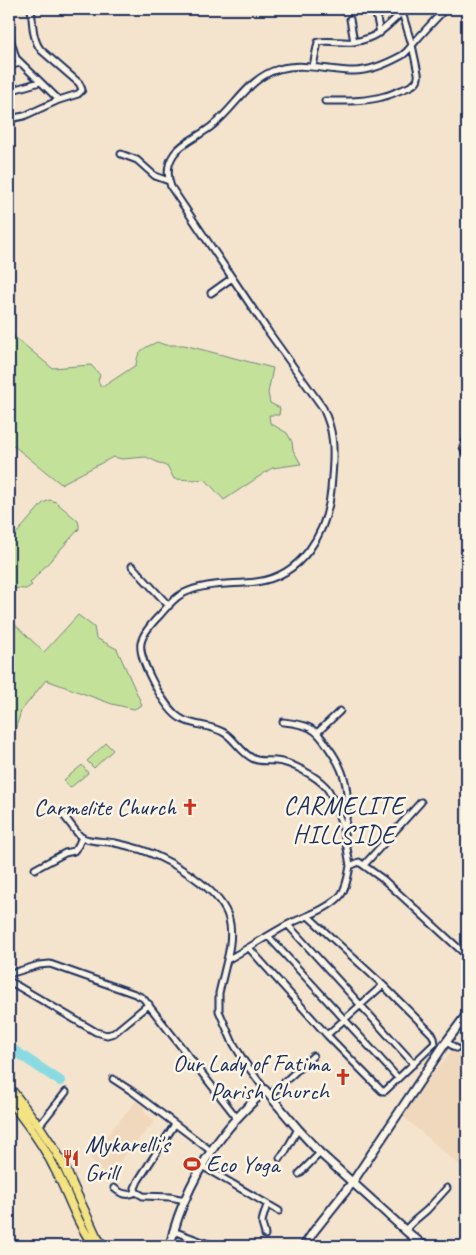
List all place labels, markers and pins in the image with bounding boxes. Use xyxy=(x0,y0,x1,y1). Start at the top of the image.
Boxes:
place label: Carmelite Church xyxy=(34,792,177,822)
church icon: Carmelite Church xyxy=(180,797,200,817)
place label: Our Lady of Fatima Parish Church xyxy=(173,1048,331,1106)
church icon: Our Lady of Fatima Parish Church xyxy=(333,1067,353,1087)
place label: Mykarelli's Grill xyxy=(85,1129,172,1187)
restaurant icon: Mykarelli's Grill xyxy=(61,1148,81,1168)
place label: Eco Yoga xyxy=(206,1149,281,1179)
sports icon: Eco Yoga xyxy=(182,1154,202,1174)

